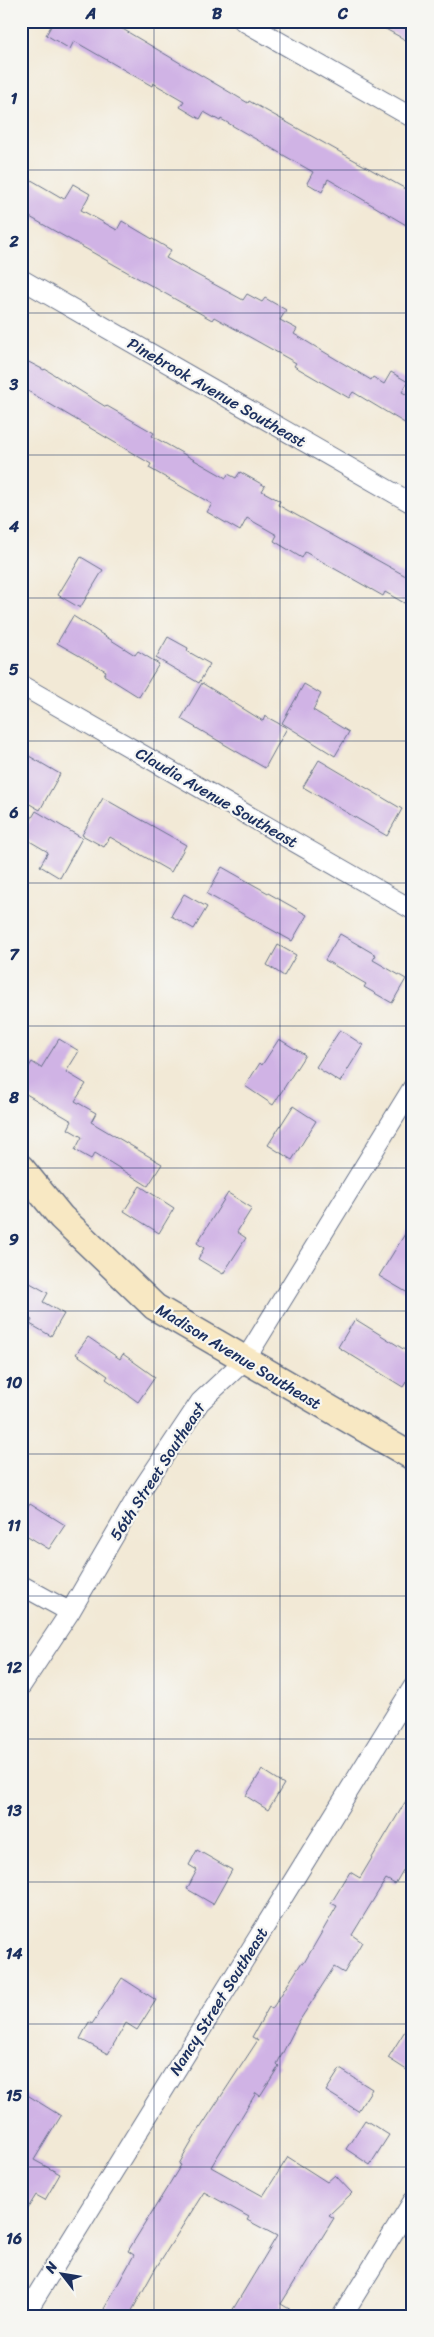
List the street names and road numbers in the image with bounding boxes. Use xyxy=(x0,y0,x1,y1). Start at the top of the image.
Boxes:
street label: Pinebrook Avenue Southeast xyxy=(122,329,312,456)
street label: Claudia Avenue Southeast xyxy=(130,739,304,856)
street label: Madison Avenue Southeast xyxy=(150,1295,327,1417)
street label: 56th Street Southeast xyxy=(102,1396,214,1546)
street label: Nancy Street Southeast xyxy=(161,1921,276,2081)

